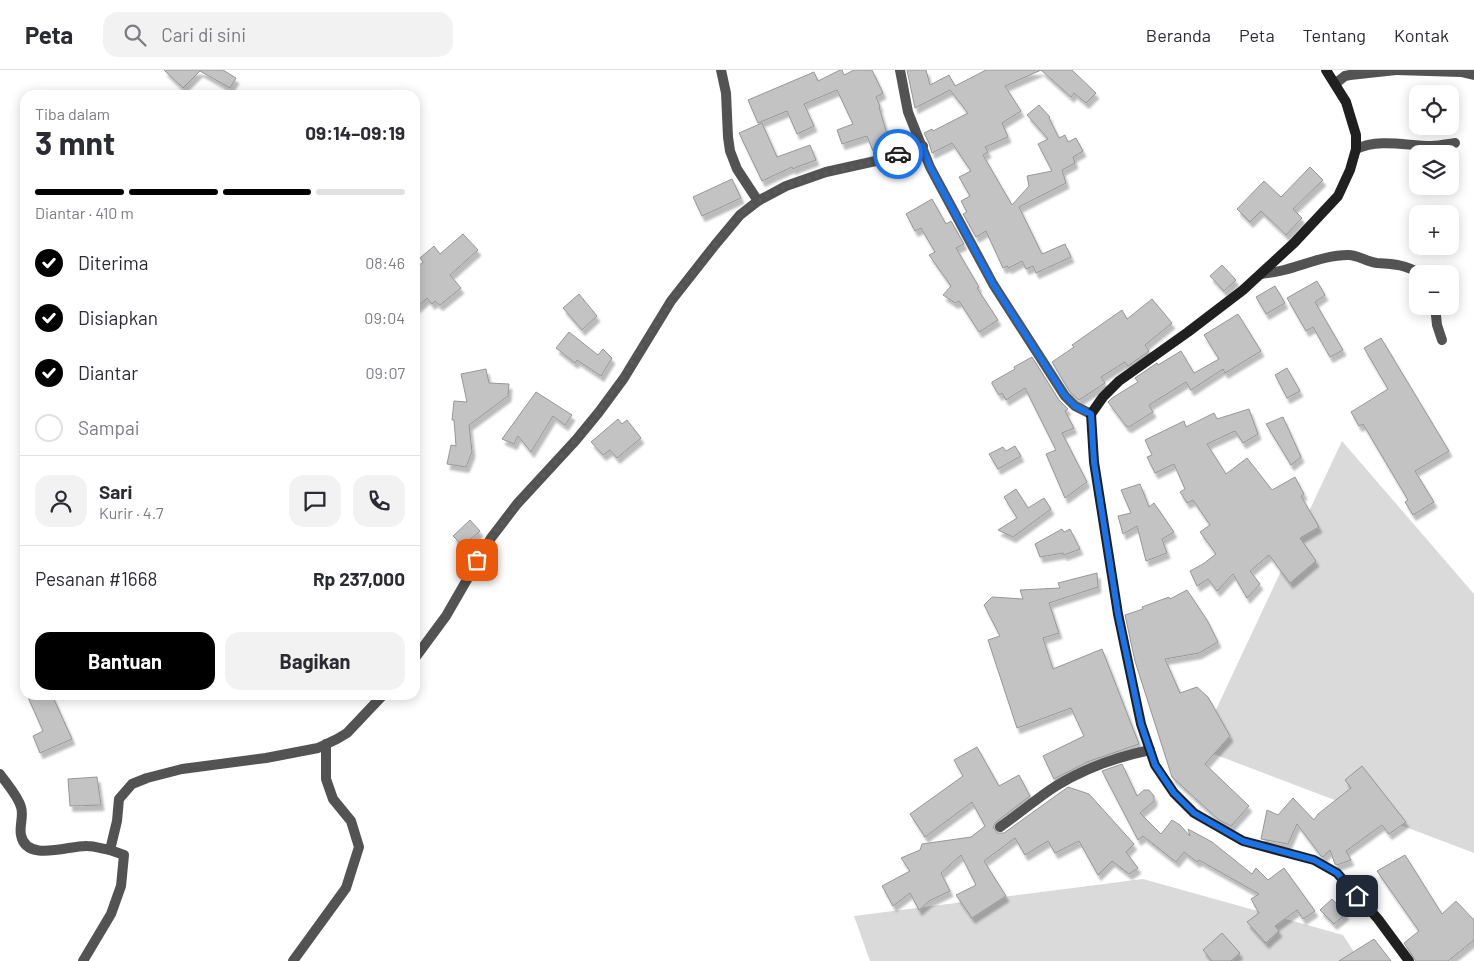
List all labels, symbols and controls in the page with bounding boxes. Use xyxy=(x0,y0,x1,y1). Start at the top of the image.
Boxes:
search box xyxy=(103,12,453,57)
text: Peta xyxy=(25,20,73,49)
icon: search xyxy=(121,21,149,49)
text: Cari di sini xyxy=(161,23,246,46)
text: Beranda xyxy=(1146,24,1211,46)
text: Peta xyxy=(1239,24,1275,46)
text: Tentang xyxy=(1303,24,1366,46)
text: Kontak xyxy=(1394,24,1449,46)
map controls xyxy=(1409,85,1459,315)
button: locate xyxy=(1409,85,1459,135)
text: Tiba dalam xyxy=(35,104,110,123)
text: 09:14–09:19 xyxy=(305,121,405,144)
text: 3 mnt xyxy=(35,123,115,161)
courier xyxy=(873,129,923,179)
icon: car xyxy=(884,140,912,168)
button: layers xyxy=(1409,145,1459,195)
text: Diantar · 410 m xyxy=(35,203,134,222)
button: + xyxy=(1409,205,1459,255)
icon: check xyxy=(35,249,63,277)
text: Diterima xyxy=(78,251,149,274)
text: 08:46 xyxy=(365,253,405,272)
button: − xyxy=(1409,265,1459,315)
icon: check xyxy=(35,304,63,332)
text: Disiapkan xyxy=(78,306,158,329)
text: 09:04 xyxy=(364,308,405,327)
icon: check xyxy=(35,359,63,387)
text: Diantar xyxy=(78,361,138,384)
text: 09:07 xyxy=(366,363,405,382)
text: Sampai xyxy=(78,416,140,439)
button: person xyxy=(35,475,87,527)
button: chat xyxy=(289,475,341,527)
button: phone xyxy=(353,475,405,527)
text: Sari xyxy=(99,480,132,503)
text: Kurir · 4.7 xyxy=(99,503,164,522)
pin xyxy=(456,539,498,581)
icon: bag xyxy=(463,546,491,574)
text: Pesanan #1668 xyxy=(35,567,157,590)
text: Rp 237,000 xyxy=(313,567,405,590)
button: Bantuan xyxy=(35,632,215,690)
button: Bagikan xyxy=(225,632,405,690)
pin xyxy=(1336,875,1378,917)
icon: home xyxy=(1343,882,1371,910)

